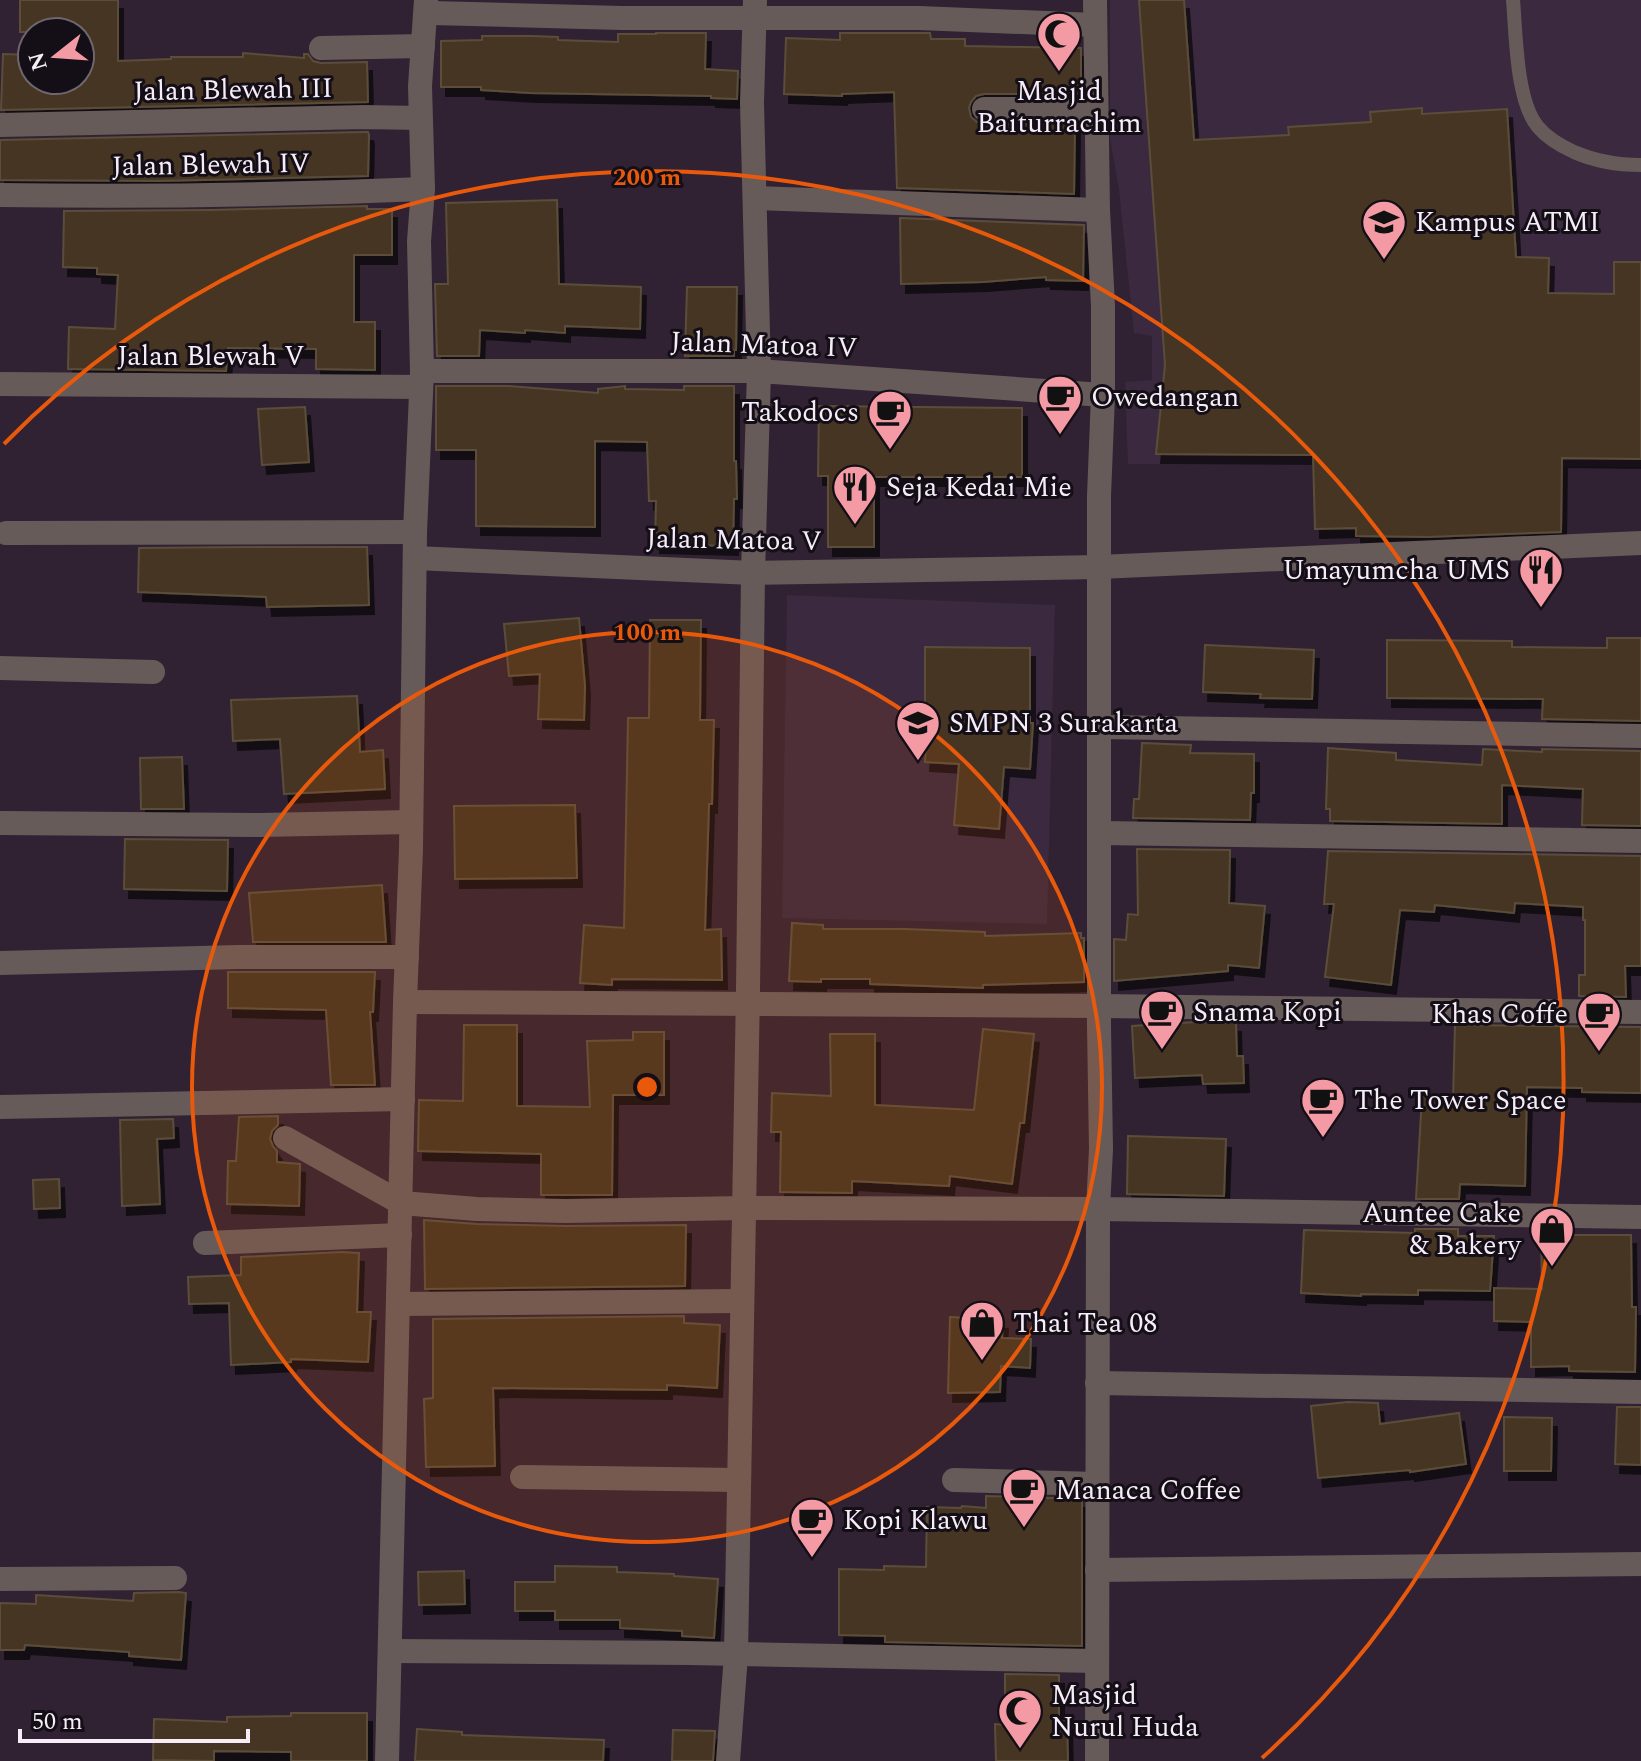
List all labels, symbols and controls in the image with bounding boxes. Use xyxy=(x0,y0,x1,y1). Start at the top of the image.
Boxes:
mosque icon: Masjid Baiturrachim xyxy=(1035,10,1083,73)
north arrow xyxy=(16,16,96,96)
text: N xyxy=(20,48,57,75)
street label: Jalan Blewah III xyxy=(133,67,333,113)
place label: Masjid Baiturrachim xyxy=(976,70,1142,145)
street label: Jalan Blewah IV xyxy=(111,142,311,188)
text: 200 m xyxy=(613,160,681,196)
school or university icon: Kampus ATMI xyxy=(1360,198,1408,261)
place label: Kampus ATMI xyxy=(1415,201,1600,244)
street label: Jalan Matoa IV xyxy=(670,320,858,370)
street label: Jalan Blewah V xyxy=(117,335,305,378)
cafe icon: Owedangan xyxy=(1036,373,1084,436)
place label: Owedangan xyxy=(1091,376,1239,419)
cafe icon: Takodocs xyxy=(866,388,914,451)
place label: Takodocs xyxy=(741,391,859,434)
restaurant icon: Seja Kedai Mie xyxy=(831,463,879,526)
place label: Seja Kedai Mie xyxy=(886,466,1072,509)
street label: Jalan Matoa V xyxy=(646,517,822,563)
restaurant icon: Umayumcha UMS xyxy=(1517,546,1565,609)
place label: Umayumcha UMS xyxy=(1283,549,1510,592)
text: 100 m xyxy=(613,615,681,651)
school or university icon: SMPN 3 Surakarta xyxy=(894,699,942,762)
place label: SMPN 3 Surakarta xyxy=(949,702,1178,745)
cafe icon: Snama Kopi xyxy=(1138,988,1186,1051)
cafe icon: Khas Coffe xyxy=(1575,990,1623,1053)
place label: Snama Kopi xyxy=(1193,991,1342,1034)
place label: Khas Coffe xyxy=(1431,993,1568,1036)
centre of rings xyxy=(633,1073,661,1101)
cafe icon: The Tower Space xyxy=(1299,1076,1347,1139)
place label: The Tower Space xyxy=(1354,1079,1567,1122)
place label: Auntee Cake & Bakery xyxy=(1362,1192,1523,1267)
shop icon: Auntee Cake & Bakery xyxy=(1528,1205,1576,1268)
shop icon: Thai Tea 08 xyxy=(958,1299,1006,1362)
place label: Thai Tea 08 xyxy=(1013,1302,1157,1345)
cafe icon: Manaca Coffee xyxy=(1000,1466,1048,1529)
place label: Manaca Coffee xyxy=(1055,1469,1241,1512)
cafe icon: Kopi Klawu xyxy=(788,1496,836,1559)
place label: Kopi Klawu xyxy=(843,1499,988,1542)
place label: Masjid Nurul Huda xyxy=(1051,1674,1199,1749)
mosque icon: Masjid Nurul Huda xyxy=(996,1687,1044,1750)
scale bar xyxy=(20,1693,248,1743)
text: 50 m xyxy=(32,1704,83,1740)

